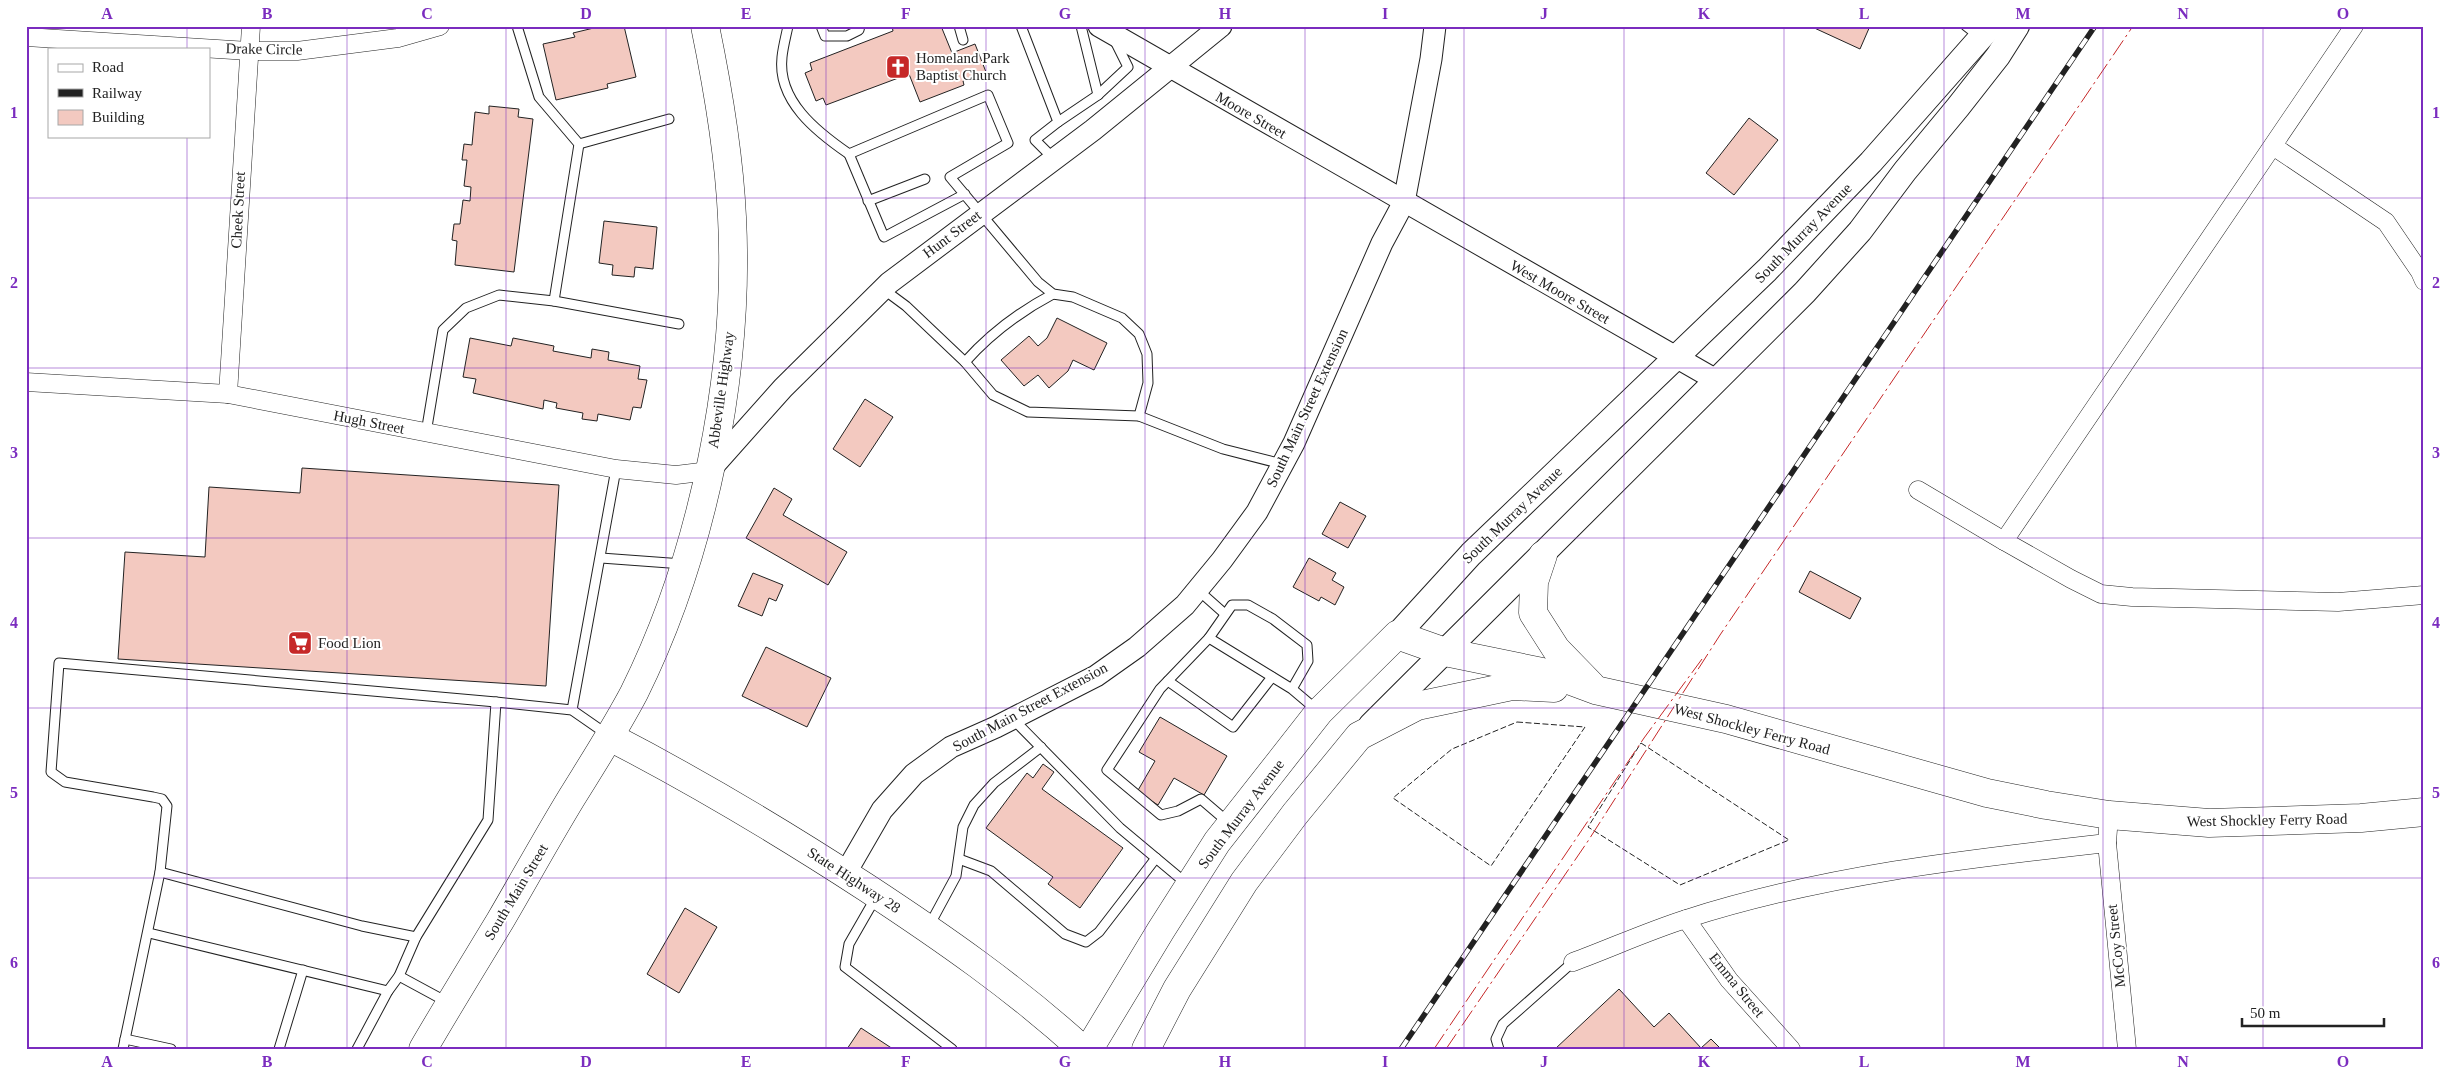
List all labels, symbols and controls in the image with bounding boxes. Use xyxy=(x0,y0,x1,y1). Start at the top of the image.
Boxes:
text: A xyxy=(101,5,113,22)
text: B xyxy=(262,5,273,22)
text: C xyxy=(421,5,433,22)
text: D xyxy=(580,5,592,22)
text: E xyxy=(741,5,751,22)
text: F xyxy=(901,5,911,22)
text: G xyxy=(1059,5,1072,22)
text: H xyxy=(1219,5,1232,22)
text: I xyxy=(1382,5,1388,22)
text: J xyxy=(1540,5,1548,22)
text: K xyxy=(1698,5,1711,22)
text: L xyxy=(1859,5,1869,22)
text: M xyxy=(2015,5,2031,22)
text: N xyxy=(2177,5,2189,22)
text: O xyxy=(2337,5,2349,22)
street label: Drake Circle xyxy=(225,40,303,58)
legend xyxy=(48,48,210,138)
place label: Homeland Park Baptist Church xyxy=(916,50,1010,83)
church icon: Homeland Park Baptist Church xyxy=(885,54,911,80)
text: Road xyxy=(92,59,124,75)
text: Railway xyxy=(92,85,142,101)
street label: Moore Street xyxy=(1213,88,1290,142)
text: 1 xyxy=(10,104,18,121)
text: 1 xyxy=(2432,104,2440,121)
text: Building xyxy=(92,109,145,125)
street label: Cheek Street xyxy=(228,170,248,249)
street label: South Murray Avenue xyxy=(1751,180,1855,286)
street label: Hunt Street xyxy=(920,206,985,261)
street label: West Moore Street xyxy=(1507,257,1613,327)
text: 2 xyxy=(10,274,18,291)
text: 2 xyxy=(2432,274,2440,291)
street label: South Main Street Extension xyxy=(1263,326,1351,490)
street label: Abbeville Highway xyxy=(705,330,737,449)
street label: Hugh Street xyxy=(332,407,407,437)
text: 3 xyxy=(10,444,18,461)
text: 3 xyxy=(2432,444,2440,461)
street label: South Murray Avenue xyxy=(1459,463,1565,567)
text: 4 xyxy=(10,614,18,631)
text: 4 xyxy=(2432,614,2440,631)
supermarket icon: Food Lion xyxy=(287,630,313,656)
place label: Food Lion xyxy=(318,635,381,651)
street label: South Main Street Extension xyxy=(950,659,1111,755)
street label: West Shockley Ferry Road xyxy=(1672,700,1832,758)
street label: South Murray Avenue xyxy=(1195,756,1287,872)
text: 5 xyxy=(10,784,18,801)
text: 5 xyxy=(2432,784,2440,801)
street label: West Shockley Ferry Road xyxy=(2186,811,2348,829)
street label: South Main Street xyxy=(481,840,551,943)
street label: State Highway 28 xyxy=(805,844,903,916)
street label: McCoy Street xyxy=(2104,903,2128,988)
street label: Emma Street xyxy=(1706,950,1768,1021)
text: 6 xyxy=(10,954,18,971)
text: 6 xyxy=(2432,954,2440,971)
scale bar xyxy=(2242,995,2385,1027)
text: 50 m xyxy=(2250,1005,2281,1021)
text: A xyxy=(101,1053,113,1070)
text: B xyxy=(262,1053,273,1070)
text: C xyxy=(421,1053,433,1070)
text: D xyxy=(580,1053,592,1070)
text: E xyxy=(741,1053,751,1070)
text: F xyxy=(901,1053,911,1070)
text: G xyxy=(1059,1053,1072,1070)
text: H xyxy=(1219,1053,1232,1070)
text: I xyxy=(1382,1053,1388,1070)
text: J xyxy=(1540,1053,1548,1070)
text: K xyxy=(1698,1053,1711,1070)
text: L xyxy=(1859,1053,1869,1070)
text: M xyxy=(2015,1053,2031,1070)
text: N xyxy=(2177,1053,2189,1070)
text: O xyxy=(2337,1053,2349,1070)

